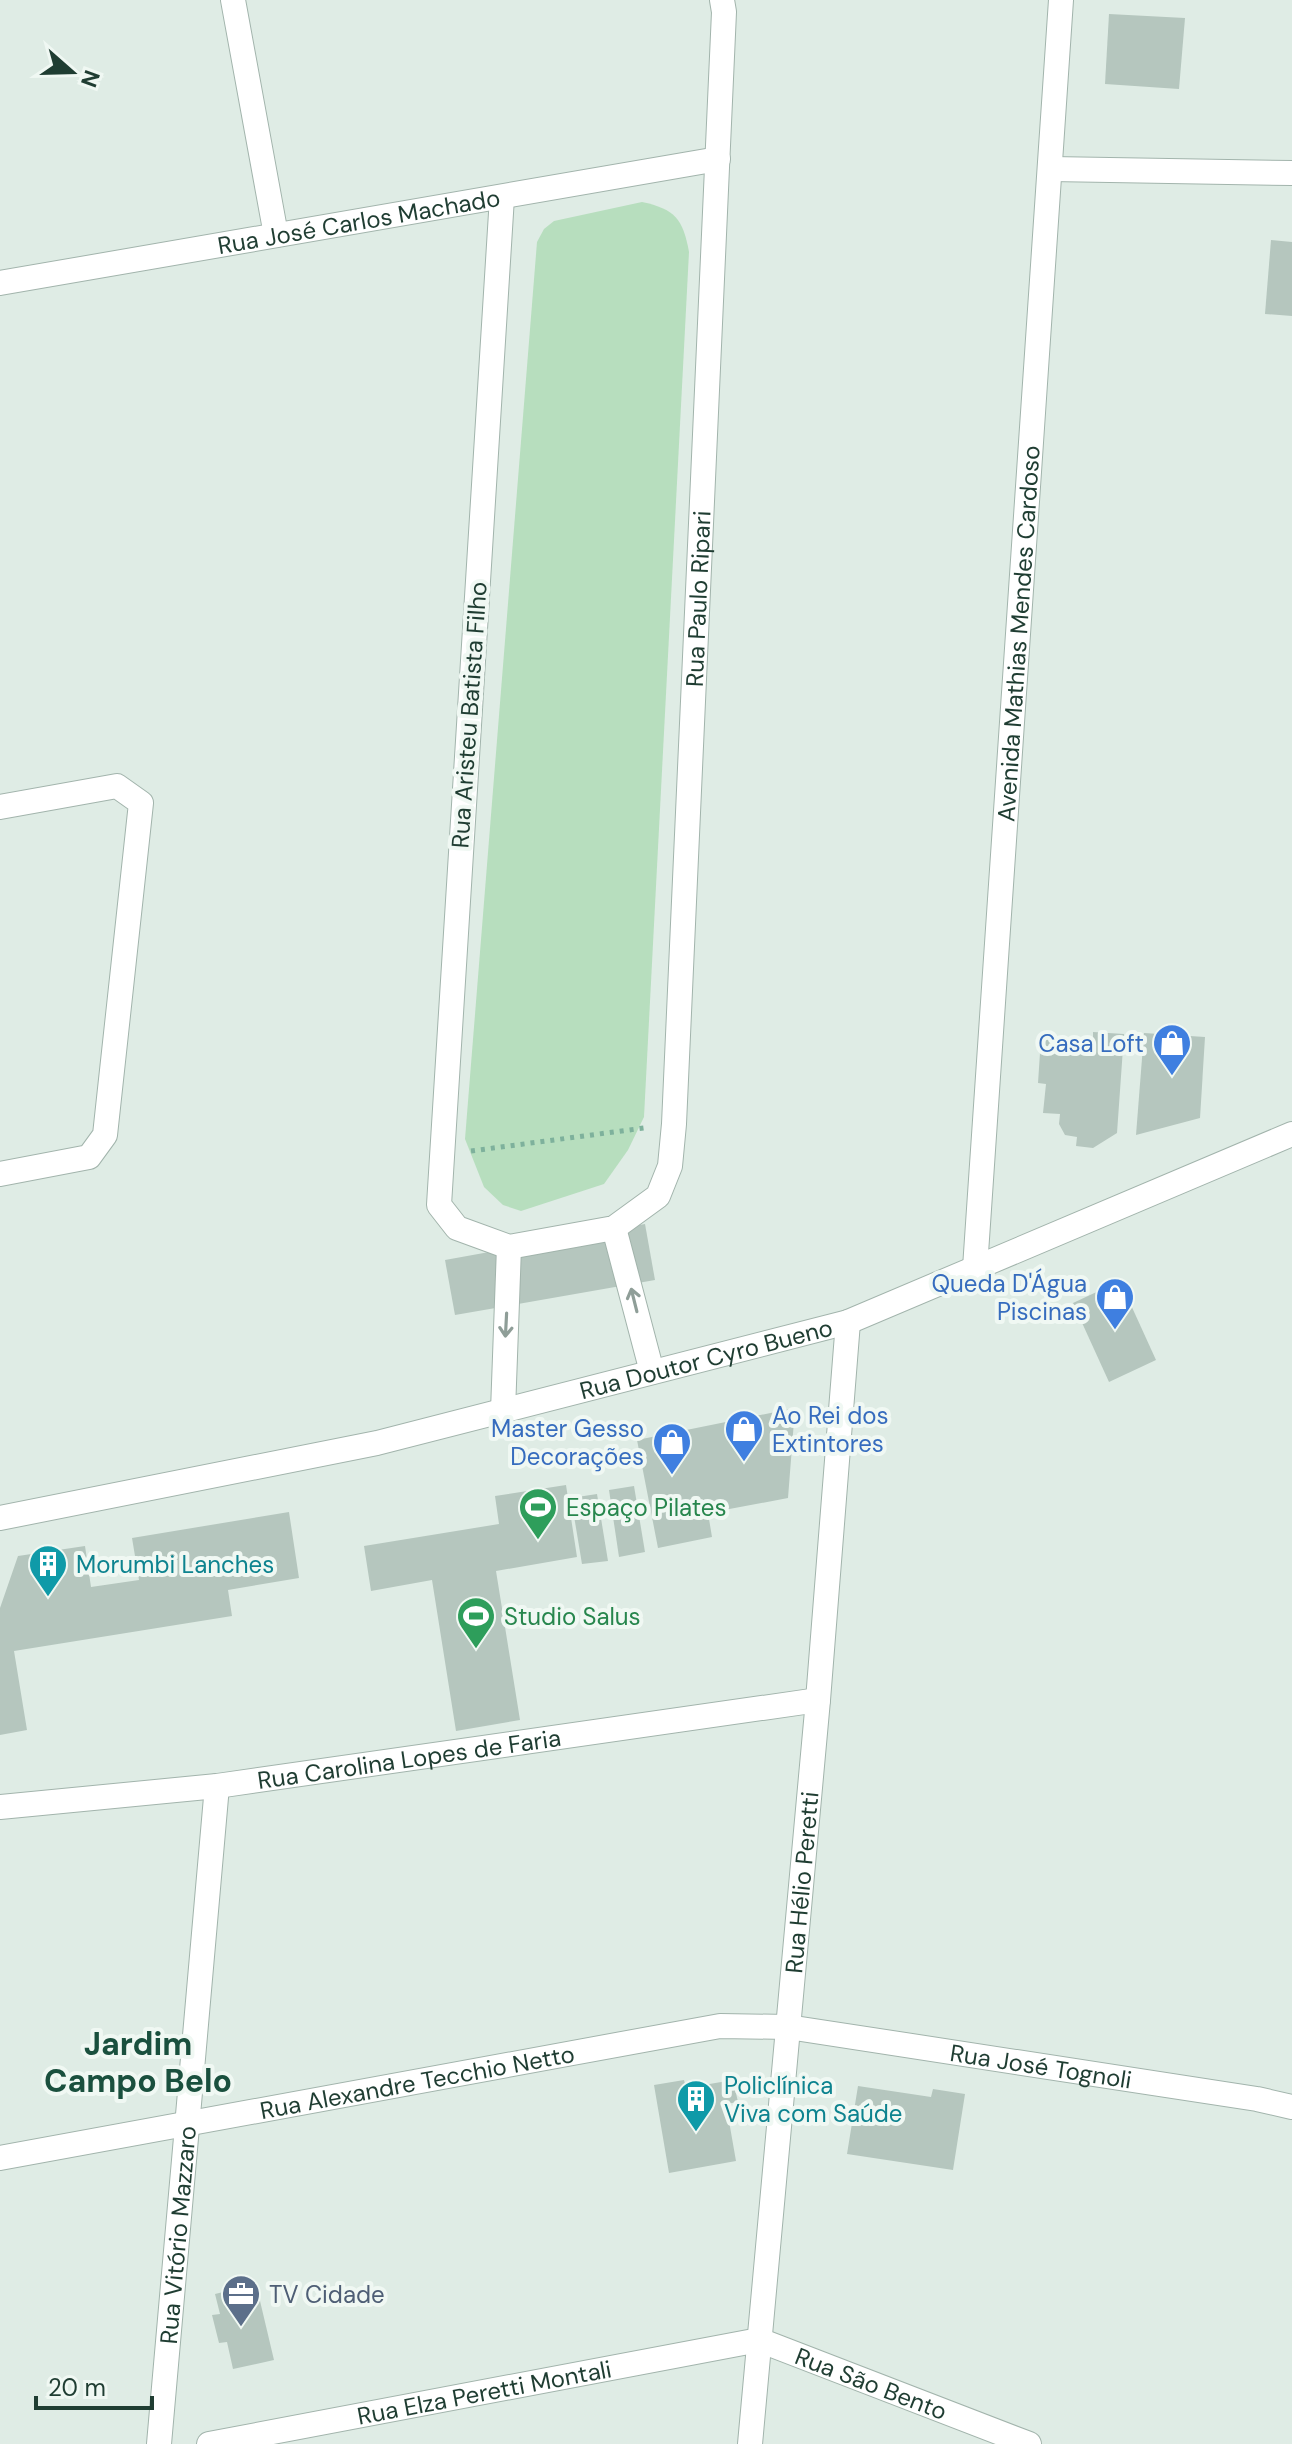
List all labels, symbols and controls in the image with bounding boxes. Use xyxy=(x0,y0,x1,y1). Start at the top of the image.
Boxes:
north arrow xyxy=(32,32,112,112)
text: N xyxy=(74,66,107,91)
street label: Rua José Carlos Machado xyxy=(215,181,502,261)
street label: Avenida Mathias Mendes Cardoso xyxy=(990,444,1046,823)
street label: Rua Paulo Ripari xyxy=(678,510,717,688)
street label: Rua Aristeu Batista Filho xyxy=(444,581,494,849)
shop icon: Casa Loft xyxy=(1151,1022,1193,1077)
place label: Casa Loft xyxy=(1038,1028,1144,1059)
place label: Queda D'Água Piscinas xyxy=(932,1268,1087,1327)
shop icon: Queda D'Água Piscinas xyxy=(1094,1276,1136,1331)
one-way arrow xyxy=(625,1287,640,1313)
one-way arrow xyxy=(499,1311,514,1338)
street label: Rua Doutor Cyro Bueno xyxy=(576,1311,836,1406)
place label: Ao Rei dos Extintores xyxy=(772,1400,889,1459)
shop icon: Ao Rei dos Extintores xyxy=(723,1408,765,1463)
place label: Master Gesso Decorações xyxy=(491,1413,644,1472)
shop icon: Master Gesso Decorações xyxy=(651,1421,693,1476)
sports icon: Espaço Pilates xyxy=(517,1486,559,1541)
place label: Espaço Pilates xyxy=(566,1492,727,1523)
building icon: Morumbi Lanches xyxy=(27,1543,69,1598)
place label: Morumbi Lanches xyxy=(76,1549,274,1580)
sports icon: Studio Salus xyxy=(455,1595,497,1650)
place label: Studio Salus xyxy=(504,1601,641,1632)
street label: Rua Carolina Lopes de Faria xyxy=(255,1721,563,1796)
street label: Rua Hélio Peretti xyxy=(778,1790,825,1975)
district label: Jardim Campo Belo xyxy=(44,2023,232,2102)
street label: Rua José Tognoli xyxy=(948,2037,1134,2095)
street label: Rua Alexandre Tecchio Netto xyxy=(257,2038,577,2126)
place label: Policlínica Viva com Saúde xyxy=(724,2070,902,2129)
building icon: Policlínica Viva com Saúde xyxy=(675,2078,717,2133)
street label: Rua Vitório Mazzaro xyxy=(152,2124,202,2345)
office icon: TV Cidade xyxy=(220,2273,262,2328)
place label: TV Cidade xyxy=(269,2279,385,2310)
street label: Rua São Bento xyxy=(791,2340,952,2426)
street label: Rua Elza Peretti Montali xyxy=(354,2353,614,2431)
scale bar xyxy=(36,2360,152,2410)
text: 20 m xyxy=(48,2372,106,2403)

